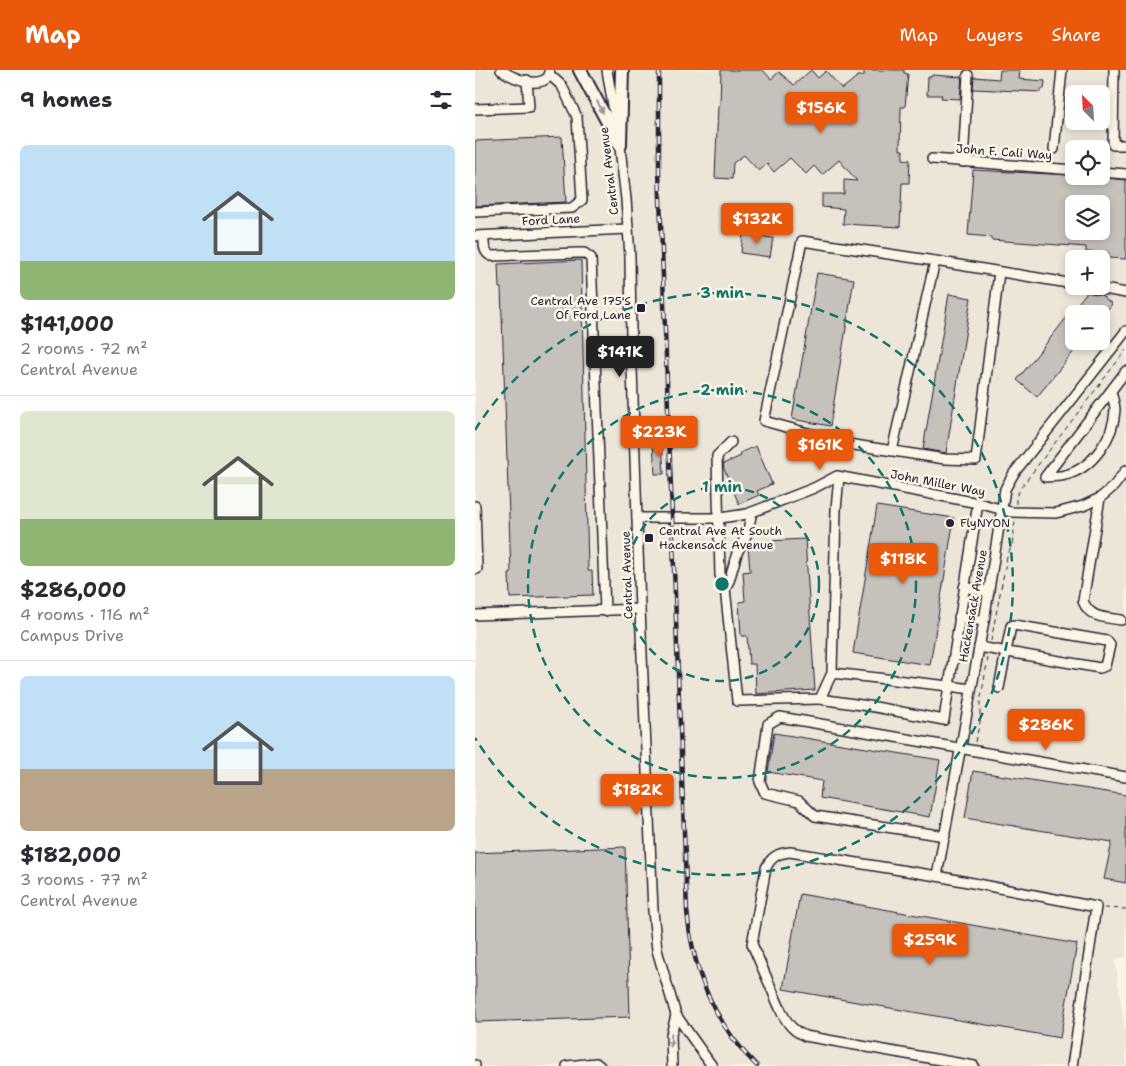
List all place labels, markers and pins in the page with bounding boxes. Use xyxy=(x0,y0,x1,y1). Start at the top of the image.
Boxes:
pin: $156K xyxy=(786,92,856,134)
pin: $132K xyxy=(722,202,792,245)
place label: Central Ave 175'S Of Ford Lane xyxy=(531,293,631,323)
marker: Central Ave 175'S Of Ford Lane xyxy=(635,302,647,314)
pin: $141K xyxy=(585,336,655,378)
pin: $223K xyxy=(624,416,694,458)
pin: $161K xyxy=(785,428,855,471)
place label: FlyNYON xyxy=(960,515,1010,531)
marker: FlyNYON xyxy=(944,517,956,529)
place label: Central Ave At South Hackensack Avenue xyxy=(659,523,782,553)
marker: Central Ave At South Hackensack Avenue xyxy=(643,532,655,544)
pin: $118K xyxy=(868,542,938,585)
centre of rings xyxy=(713,575,731,593)
pin: $286K xyxy=(1011,708,1081,751)
pin: $182K xyxy=(602,774,672,816)
pin: $259K xyxy=(895,924,965,966)

